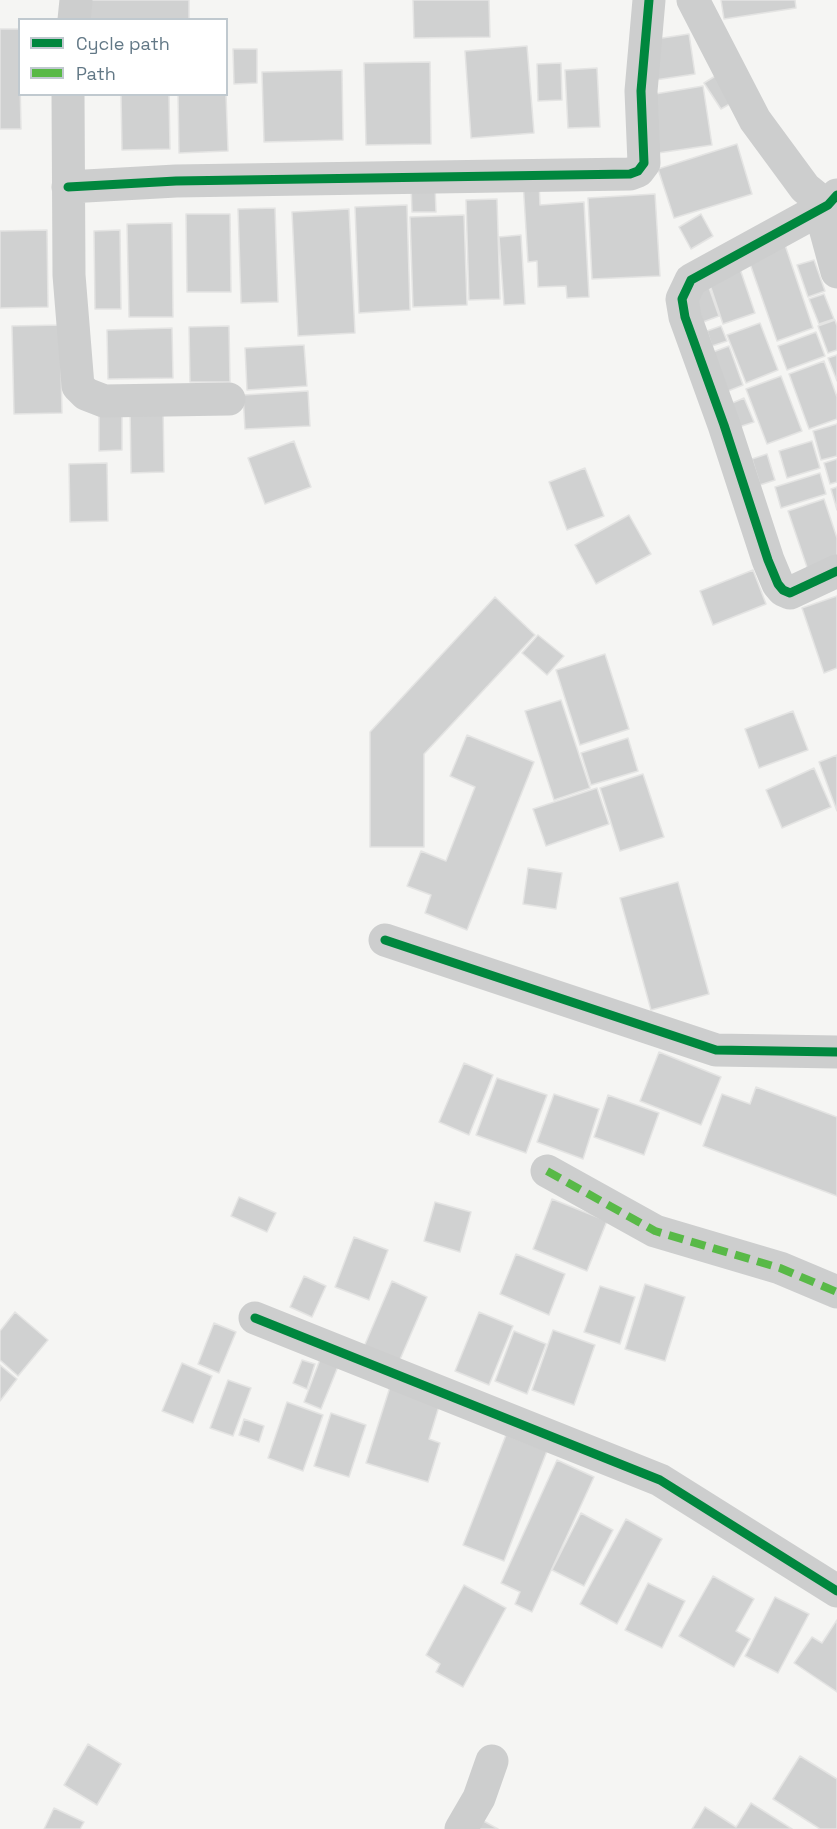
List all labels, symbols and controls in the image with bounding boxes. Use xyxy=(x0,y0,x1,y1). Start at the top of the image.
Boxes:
legend xyxy=(18,18,228,96)
text: Cycle path xyxy=(76,32,170,55)
text: Path xyxy=(76,62,116,85)

